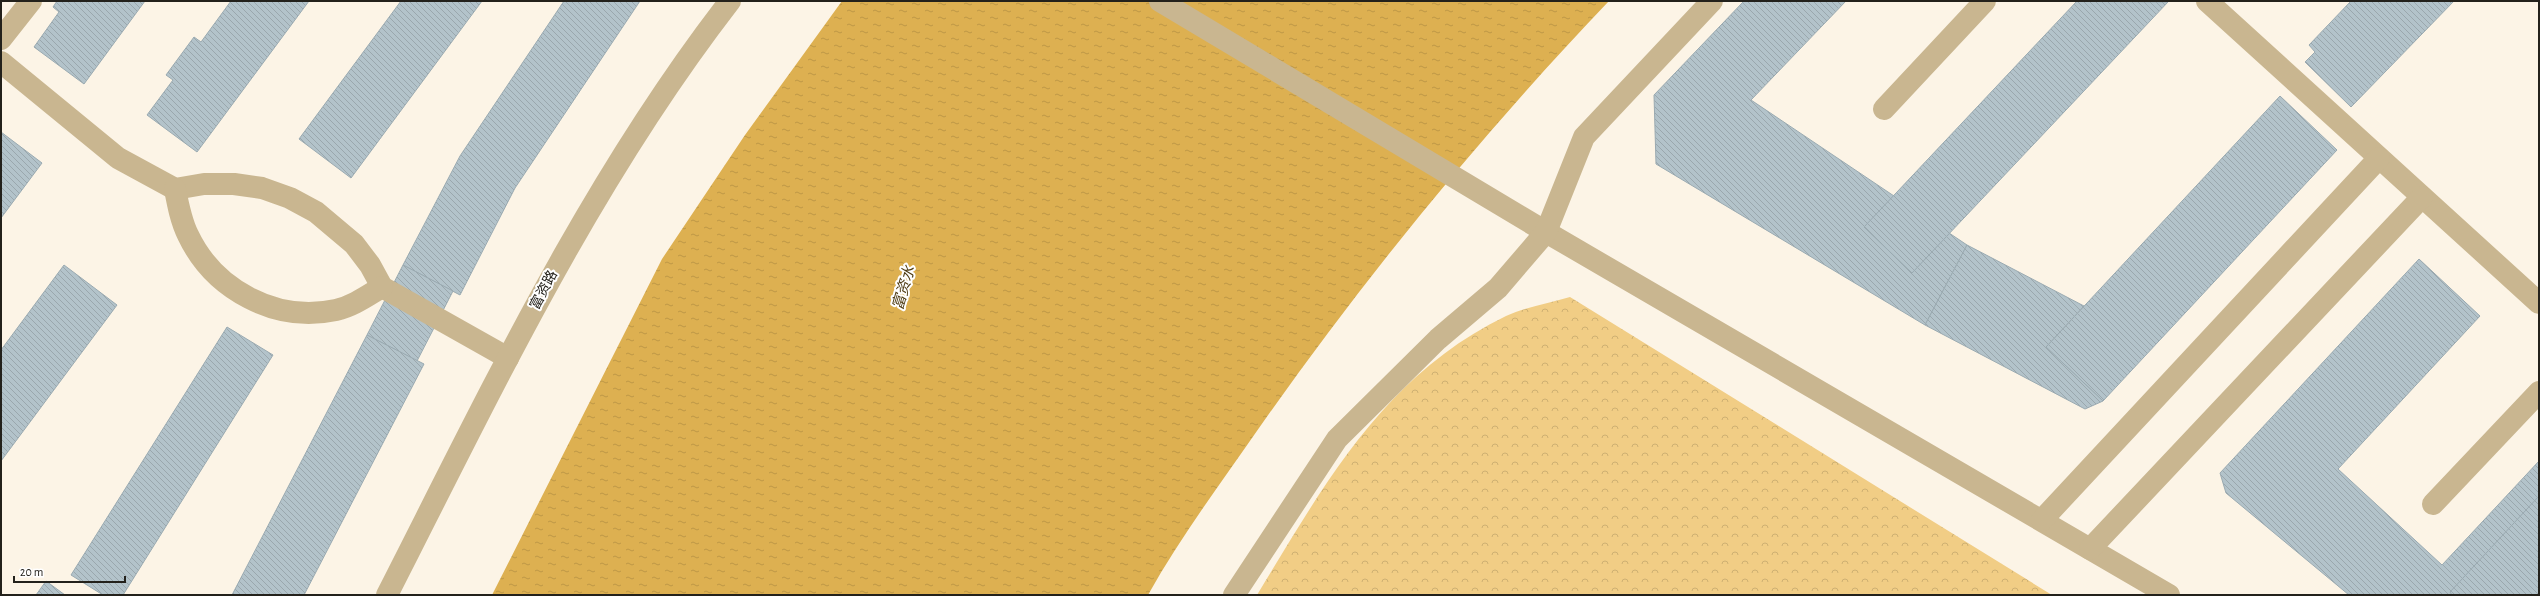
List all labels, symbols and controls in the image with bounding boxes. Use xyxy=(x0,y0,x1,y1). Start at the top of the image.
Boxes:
water label: 富资水 xyxy=(890,263,918,312)
street label: 富资路 xyxy=(527,268,560,312)
scale bar xyxy=(14,558,125,584)
text: 20 m xyxy=(20,566,43,578)

